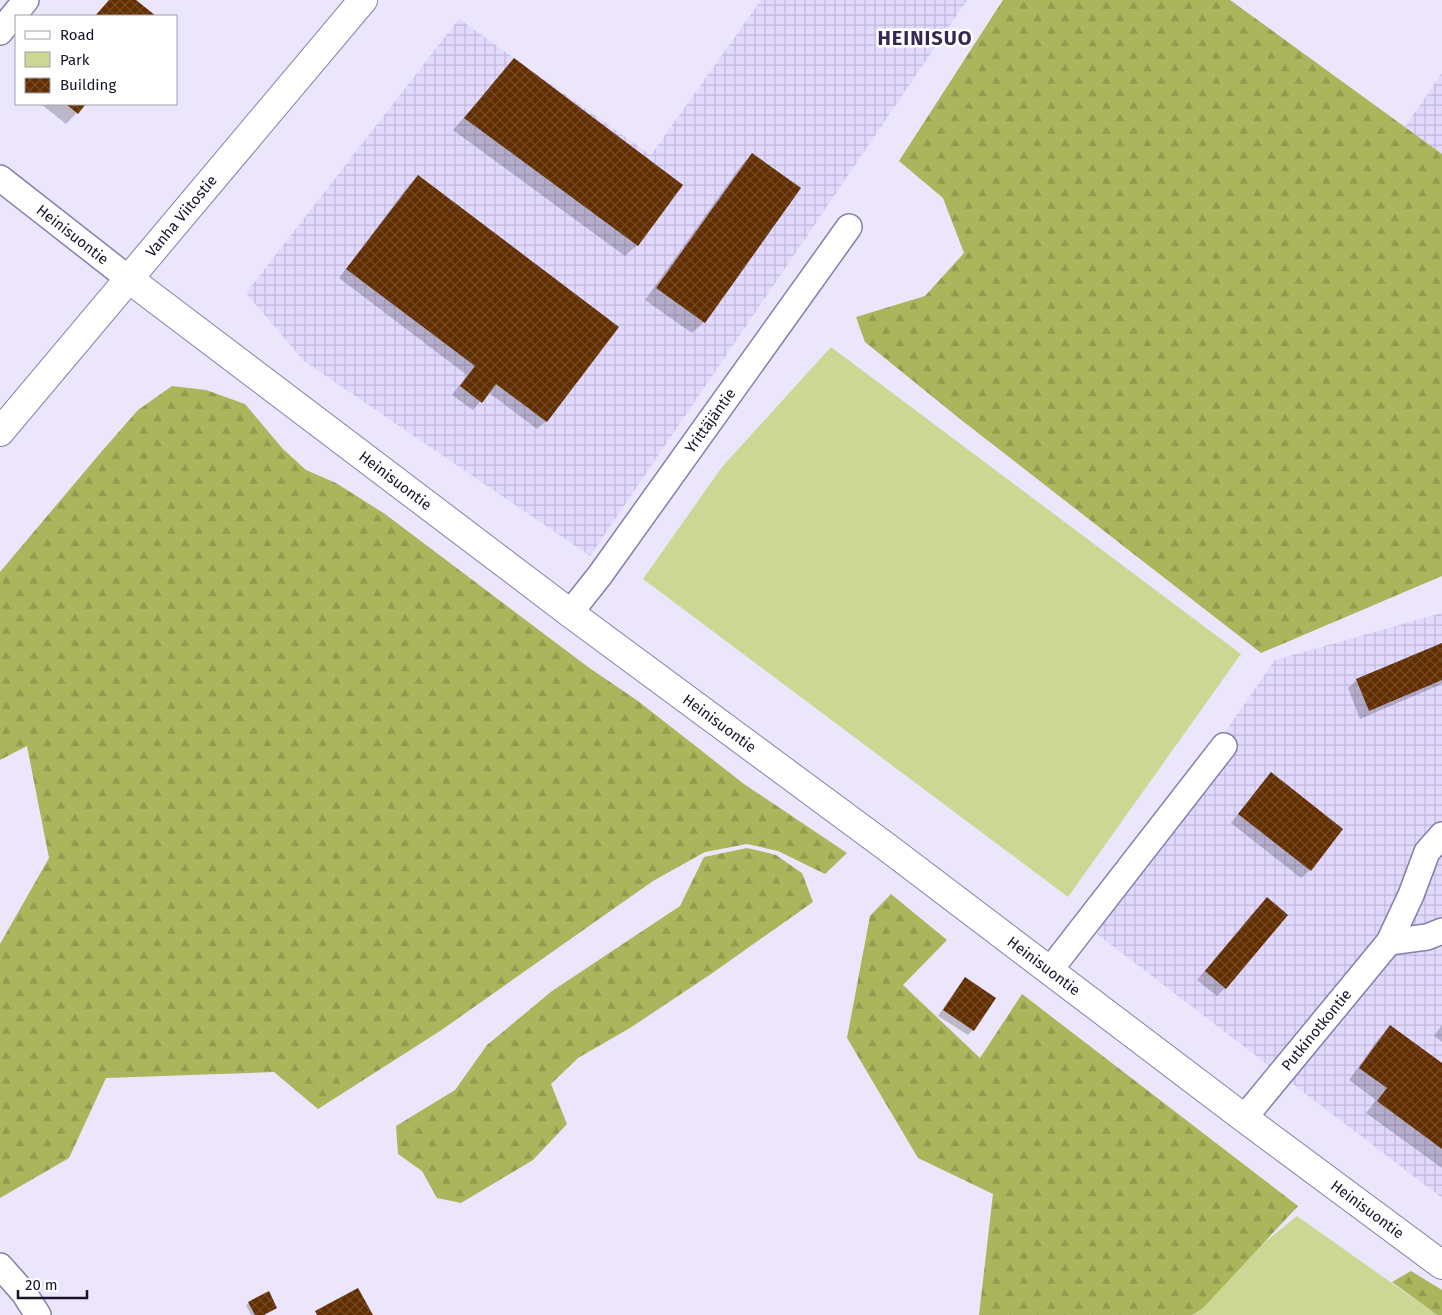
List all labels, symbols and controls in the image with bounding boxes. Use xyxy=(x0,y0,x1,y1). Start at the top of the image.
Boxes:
legend xyxy=(15,15,178,105)
text: Road xyxy=(60,26,95,44)
district label: HEINISUO xyxy=(877,26,973,50)
text: Park xyxy=(60,51,90,69)
text: Building xyxy=(60,76,116,94)
street label: Vanha Viitostie xyxy=(142,172,221,261)
street label: Heinisuontie xyxy=(33,201,112,269)
street label: Yrittäjäntie xyxy=(681,385,740,457)
street label: Heinisuontie xyxy=(355,447,435,514)
street label: Heinisuontie xyxy=(679,690,760,756)
street label: Heinisuontie xyxy=(1004,933,1084,999)
street label: Putkinotkontie xyxy=(1278,986,1355,1074)
street label: Heinisuontie xyxy=(1327,1176,1408,1243)
scale bar xyxy=(18,1268,86,1300)
text: 20 m xyxy=(25,1276,58,1294)

